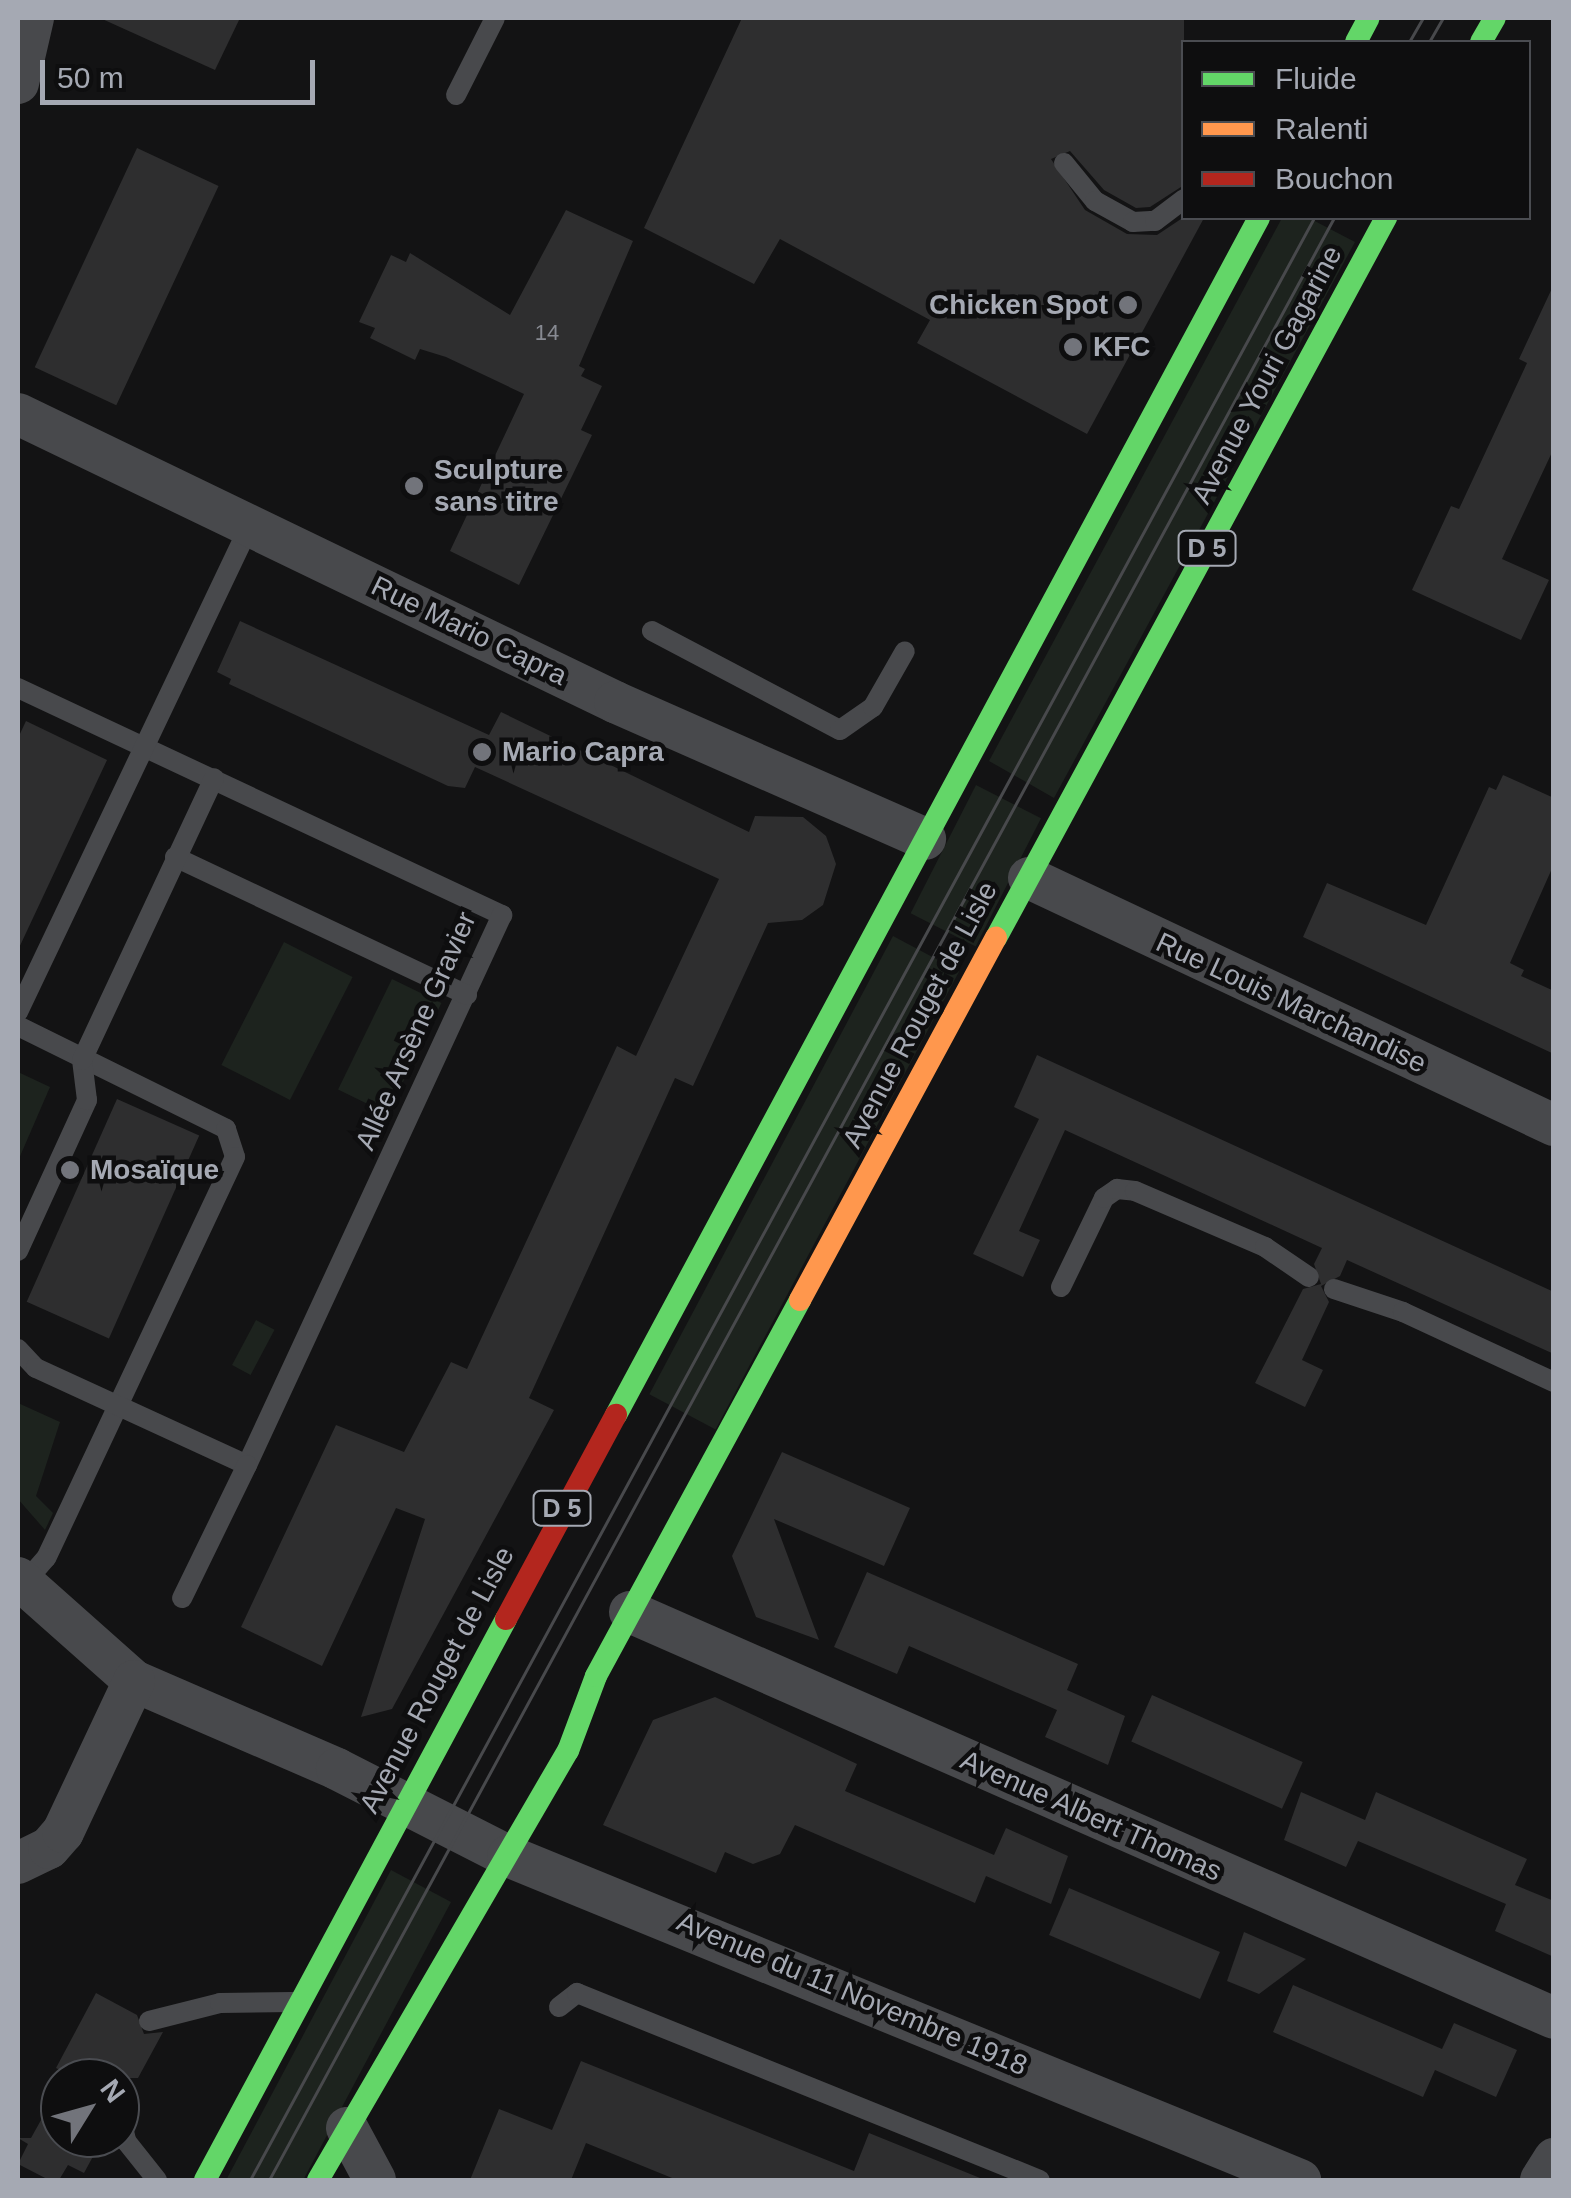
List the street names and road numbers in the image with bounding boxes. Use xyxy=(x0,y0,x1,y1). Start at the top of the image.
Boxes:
street label: Avenue Youri Gagarine xyxy=(1185,240,1349,510)
road number: D 5 xyxy=(1177,528,1237,568)
street label: Rue Mario Capra xyxy=(366,569,572,693)
street label: Avenue Rouget de Lisle xyxy=(835,876,1005,1154)
street label: Allée Arsène Gravier xyxy=(348,906,484,1156)
street label: Rue Louis Marchandise xyxy=(1151,926,1431,1080)
road number: D 5 xyxy=(532,1488,592,1528)
street label: Avenue Rouget de Lisle xyxy=(352,1541,522,1819)
street label: Avenue Albert Thomas xyxy=(954,1743,1228,1889)
street label: Avenue du 11 Novembre 1918 xyxy=(672,1905,1032,2083)

